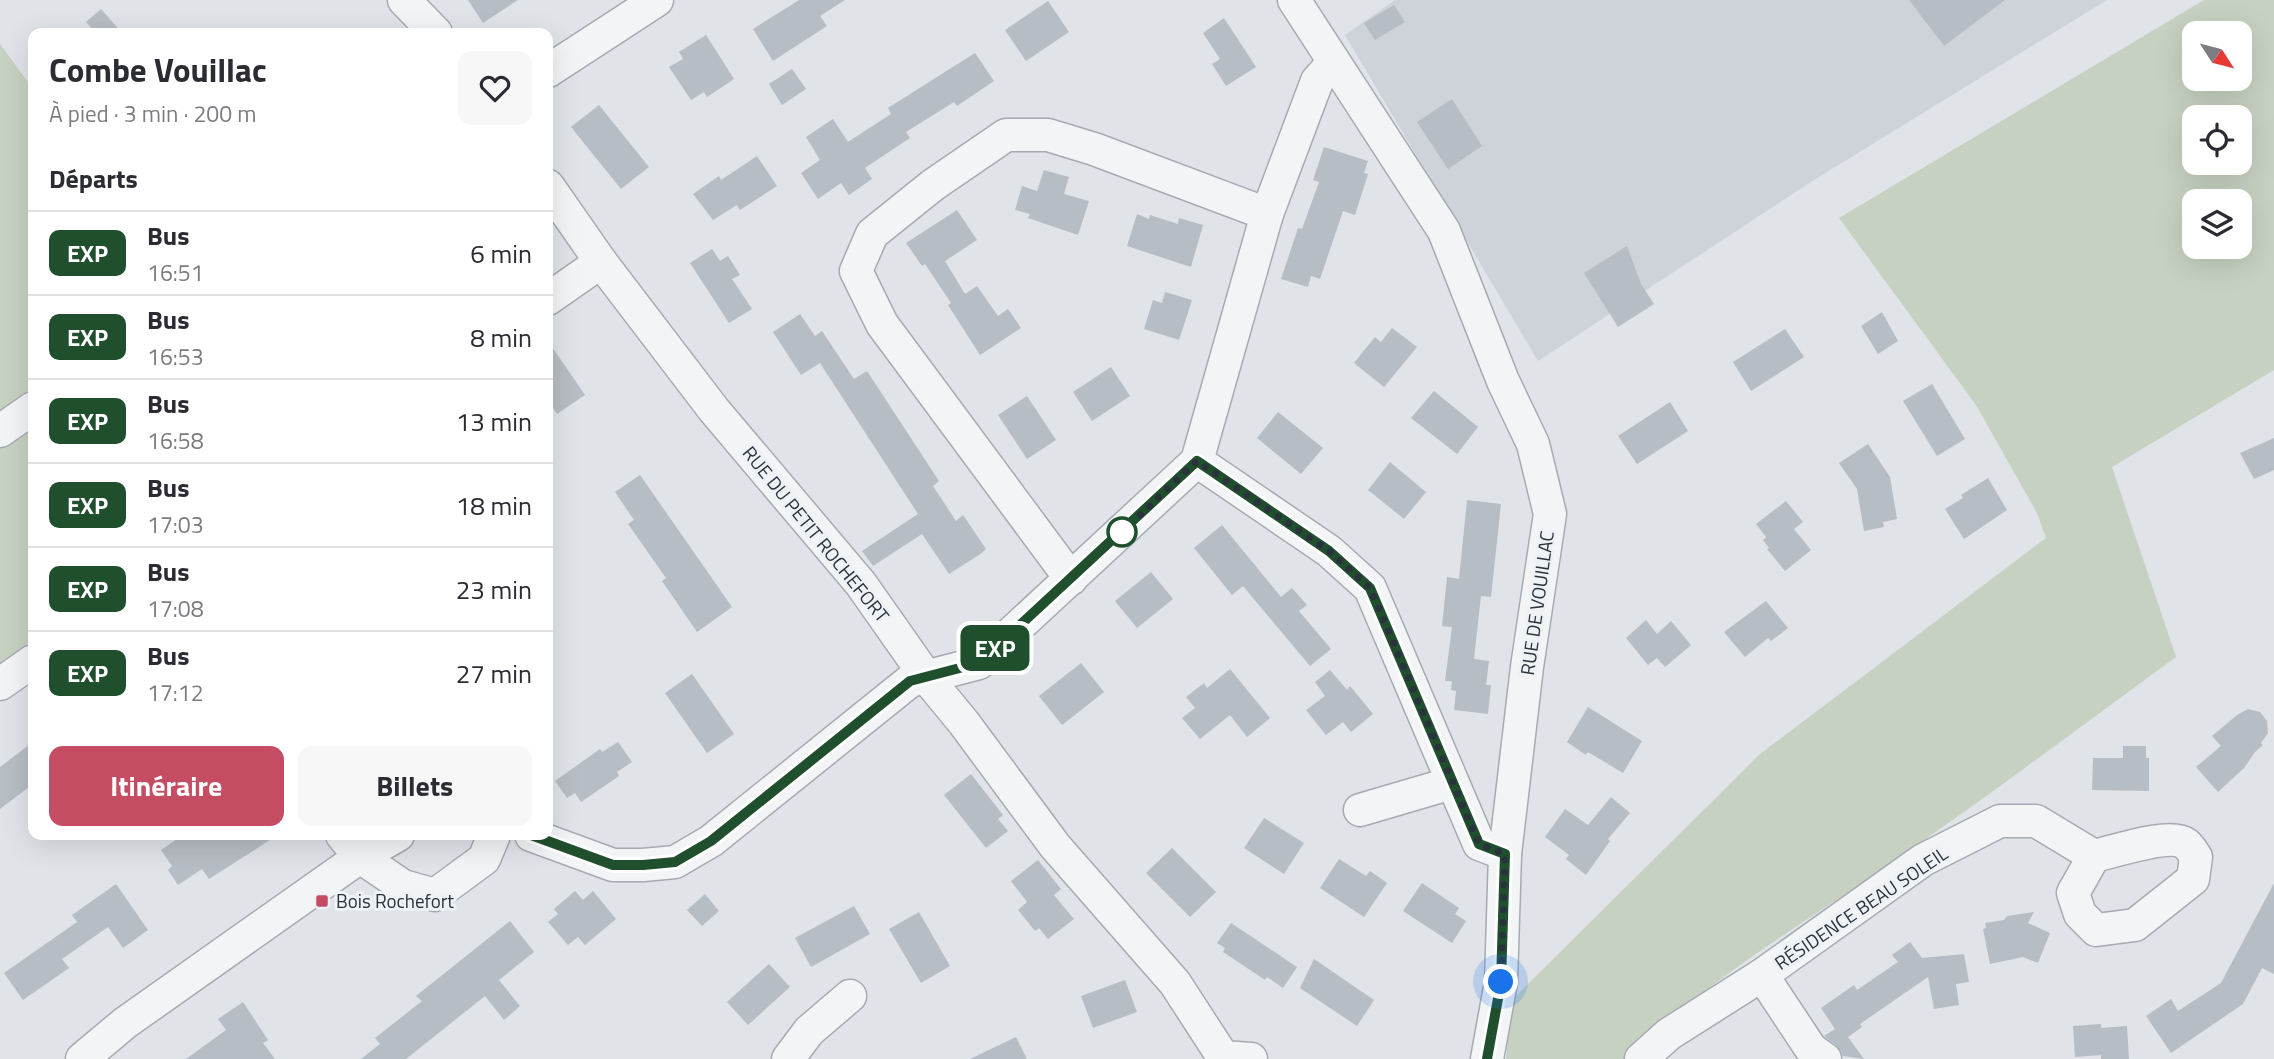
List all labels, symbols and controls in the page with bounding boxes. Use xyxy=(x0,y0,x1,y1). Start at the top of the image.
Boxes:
north arrow xyxy=(2182,21,2252,91)
map controls xyxy=(2182,21,2252,259)
text: Combe Vouillac xyxy=(49,45,267,95)
button: heart xyxy=(458,51,532,125)
text: À pied · 3 min · 200 m xyxy=(49,96,256,131)
button: locate xyxy=(2182,105,2252,175)
text: Départs xyxy=(49,159,138,198)
button: layers xyxy=(2182,189,2252,259)
text: Bus xyxy=(147,216,189,255)
text: 6 min xyxy=(470,234,532,273)
text: EXP xyxy=(67,235,108,271)
text: 16:51 xyxy=(147,255,204,290)
text: Bus xyxy=(147,300,189,339)
text: 8 min xyxy=(470,318,532,357)
text: EXP xyxy=(67,319,108,355)
text: 16:53 xyxy=(147,339,204,374)
text: Bus xyxy=(147,384,189,423)
text: 13 min xyxy=(456,402,532,441)
text: EXP xyxy=(67,403,108,439)
text: 16:58 xyxy=(147,423,204,458)
street label: RUE DU PETIT ROCHEFORT xyxy=(736,439,897,628)
text: Bus xyxy=(147,468,189,507)
text: 18 min xyxy=(456,486,532,525)
text: EXP xyxy=(67,487,108,523)
text: 17:03 xyxy=(147,507,204,542)
unlabelled marker xyxy=(1107,517,1137,547)
street label: RUE DE VOUILLAC xyxy=(1512,529,1561,677)
text: Bus xyxy=(147,552,189,591)
text: 23 min xyxy=(456,570,532,609)
text: EXP xyxy=(67,571,108,607)
text: 17:08 xyxy=(147,591,204,626)
line badge: EXP xyxy=(955,625,1035,671)
text: EXP xyxy=(974,630,1016,666)
text: Bus xyxy=(147,636,189,675)
text: 27 min xyxy=(456,654,532,693)
text: EXP xyxy=(67,655,108,691)
text: 17:12 xyxy=(147,675,204,710)
button: Itinéraire xyxy=(49,746,284,826)
button: Billets xyxy=(298,746,532,826)
street label: RÉSIDENCE BEAU SOLEIL xyxy=(1768,839,1953,977)
place label: Bois Rochefort xyxy=(336,886,454,915)
marker: Bois Rochefort xyxy=(314,893,330,909)
your location xyxy=(1483,964,1518,999)

